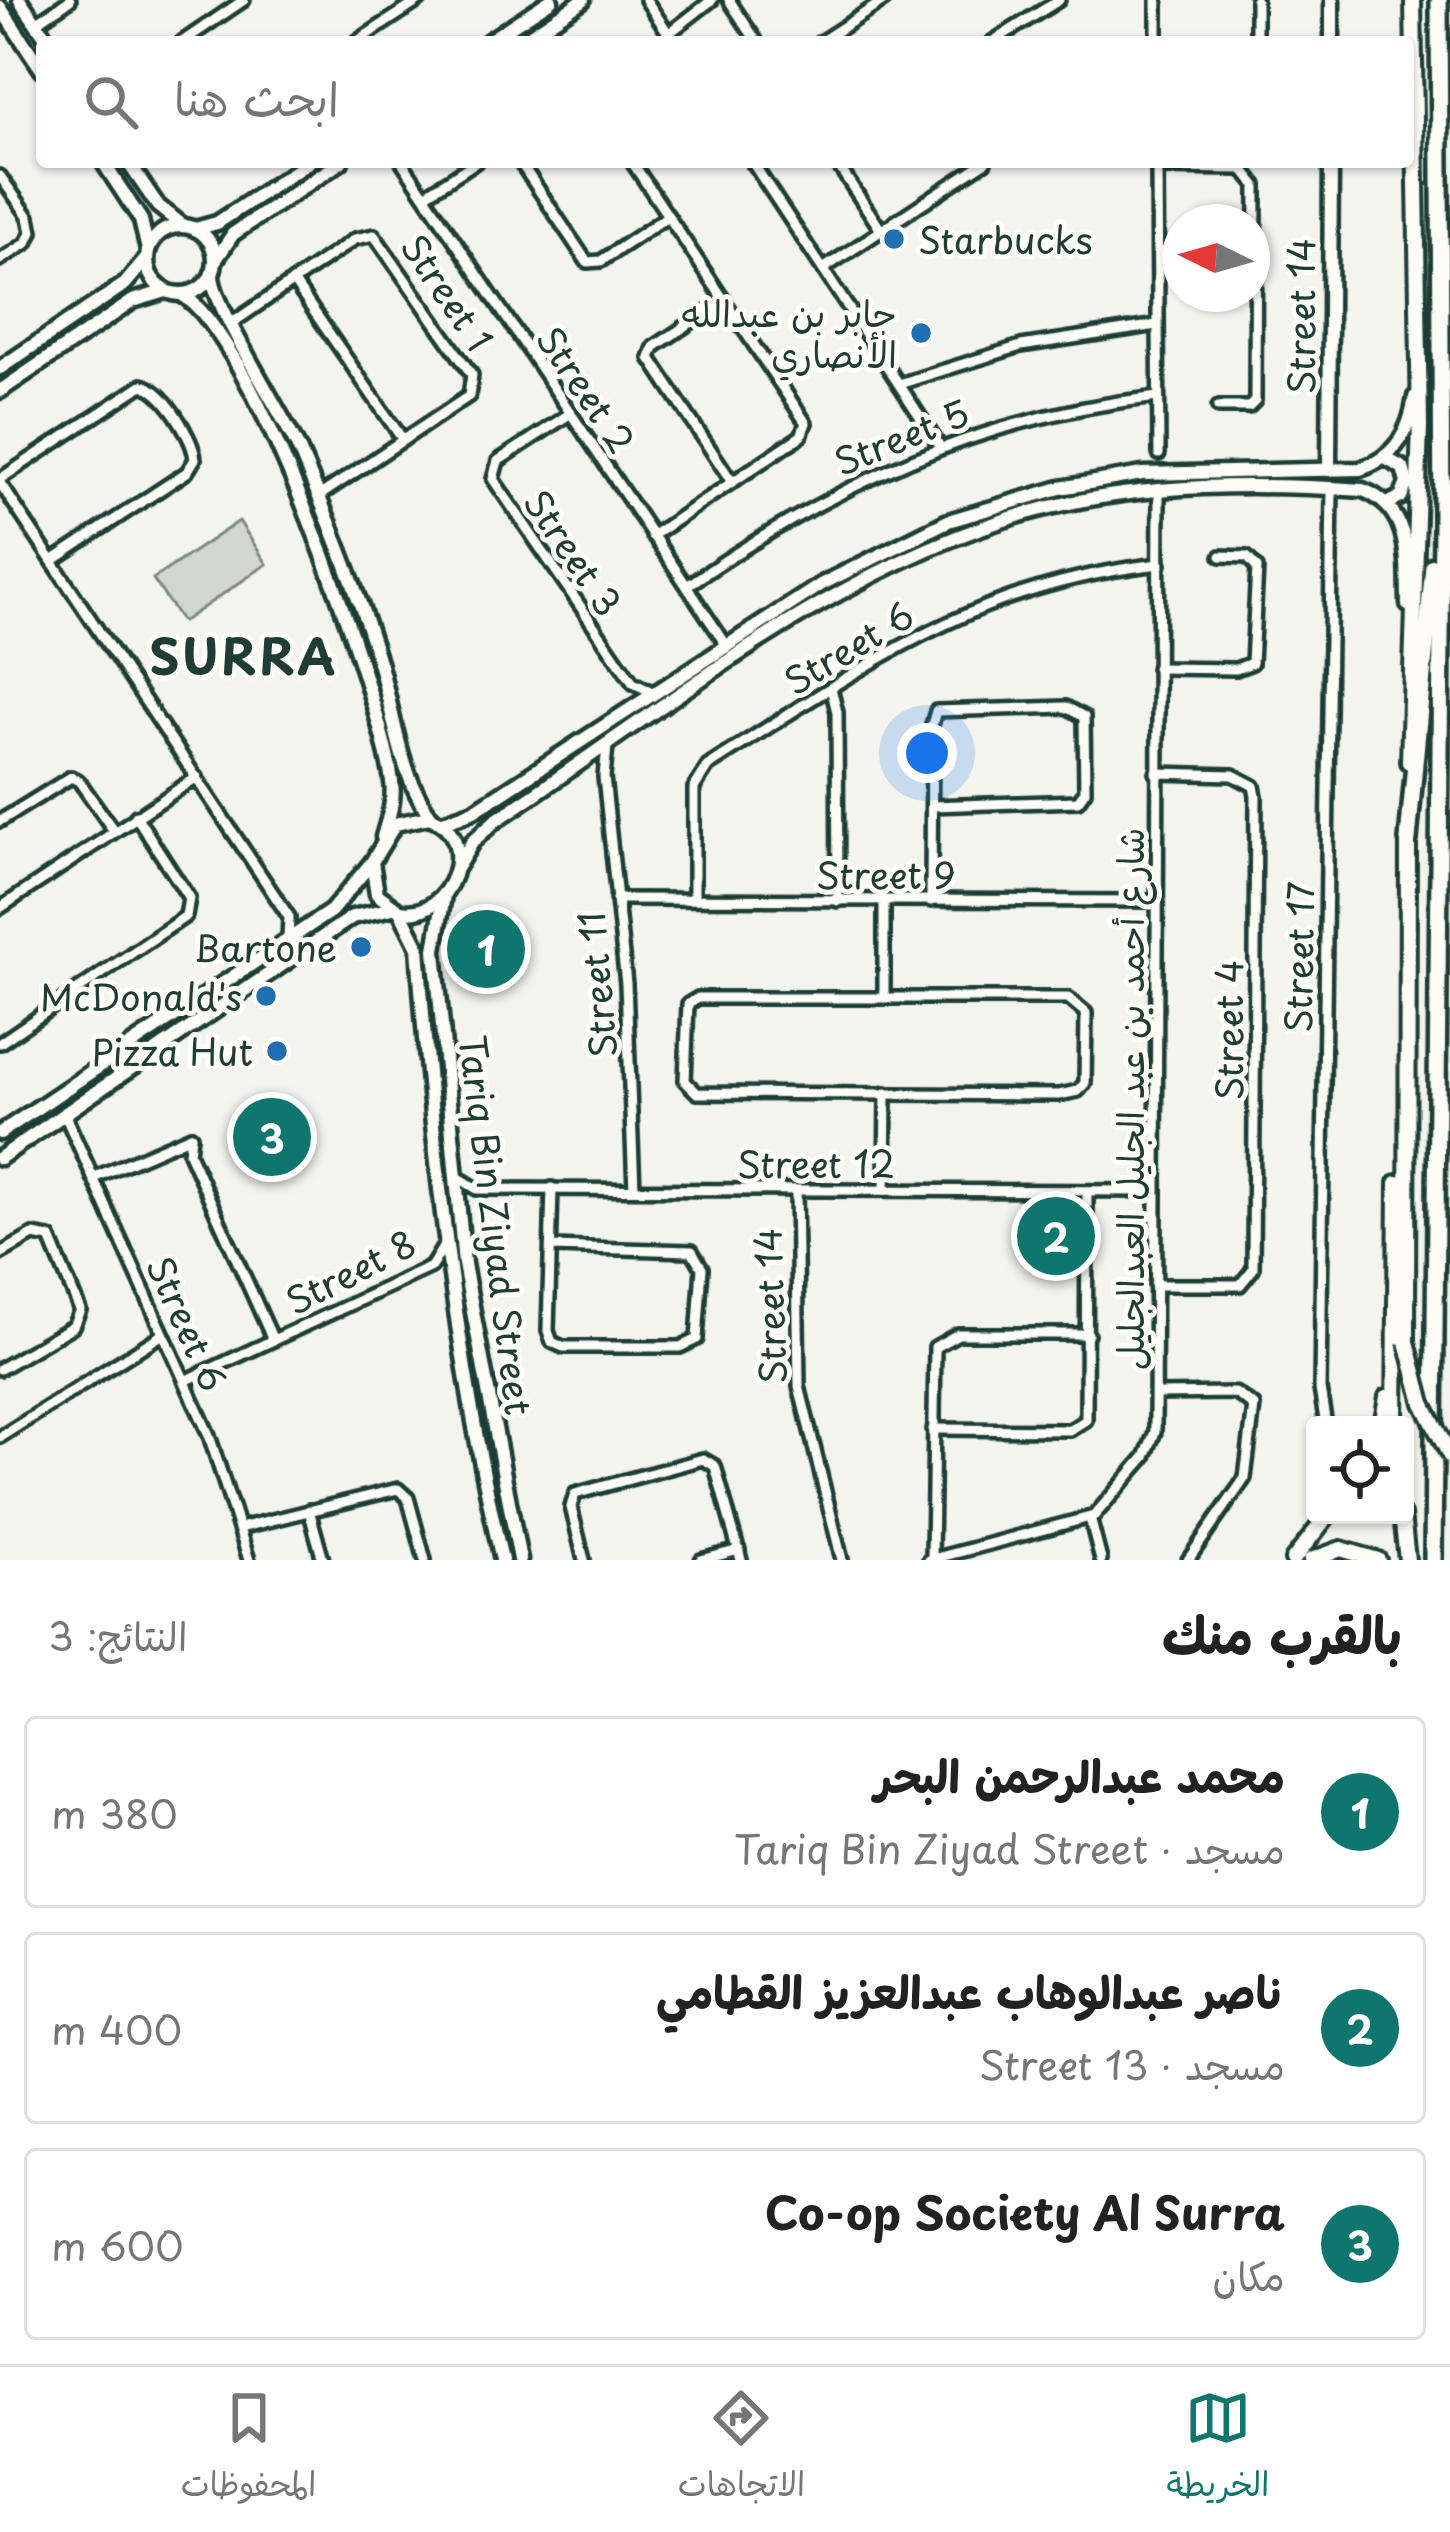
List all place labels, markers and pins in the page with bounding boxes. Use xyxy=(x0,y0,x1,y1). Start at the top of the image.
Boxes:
place label: Starbucks xyxy=(918,212,1092,266)
marker: Starbucks xyxy=(881,226,907,252)
place label: جابر بن عبدالله الأنصاري xyxy=(682,285,897,381)
marker: جابر بن عبدالله الأنصاري xyxy=(908,320,934,346)
pin: 1 xyxy=(447,904,525,994)
place label: Bartone xyxy=(194,920,337,974)
marker: Bartone xyxy=(348,934,374,960)
place label: McDonald's xyxy=(40,969,242,1023)
marker: McDonald's xyxy=(253,983,279,1009)
place label: Pizza Hut xyxy=(91,1024,253,1078)
marker: Pizza Hut xyxy=(264,1038,290,1064)
pin: 3 xyxy=(233,1092,311,1182)
pin: 2 xyxy=(1017,1191,1095,1281)

